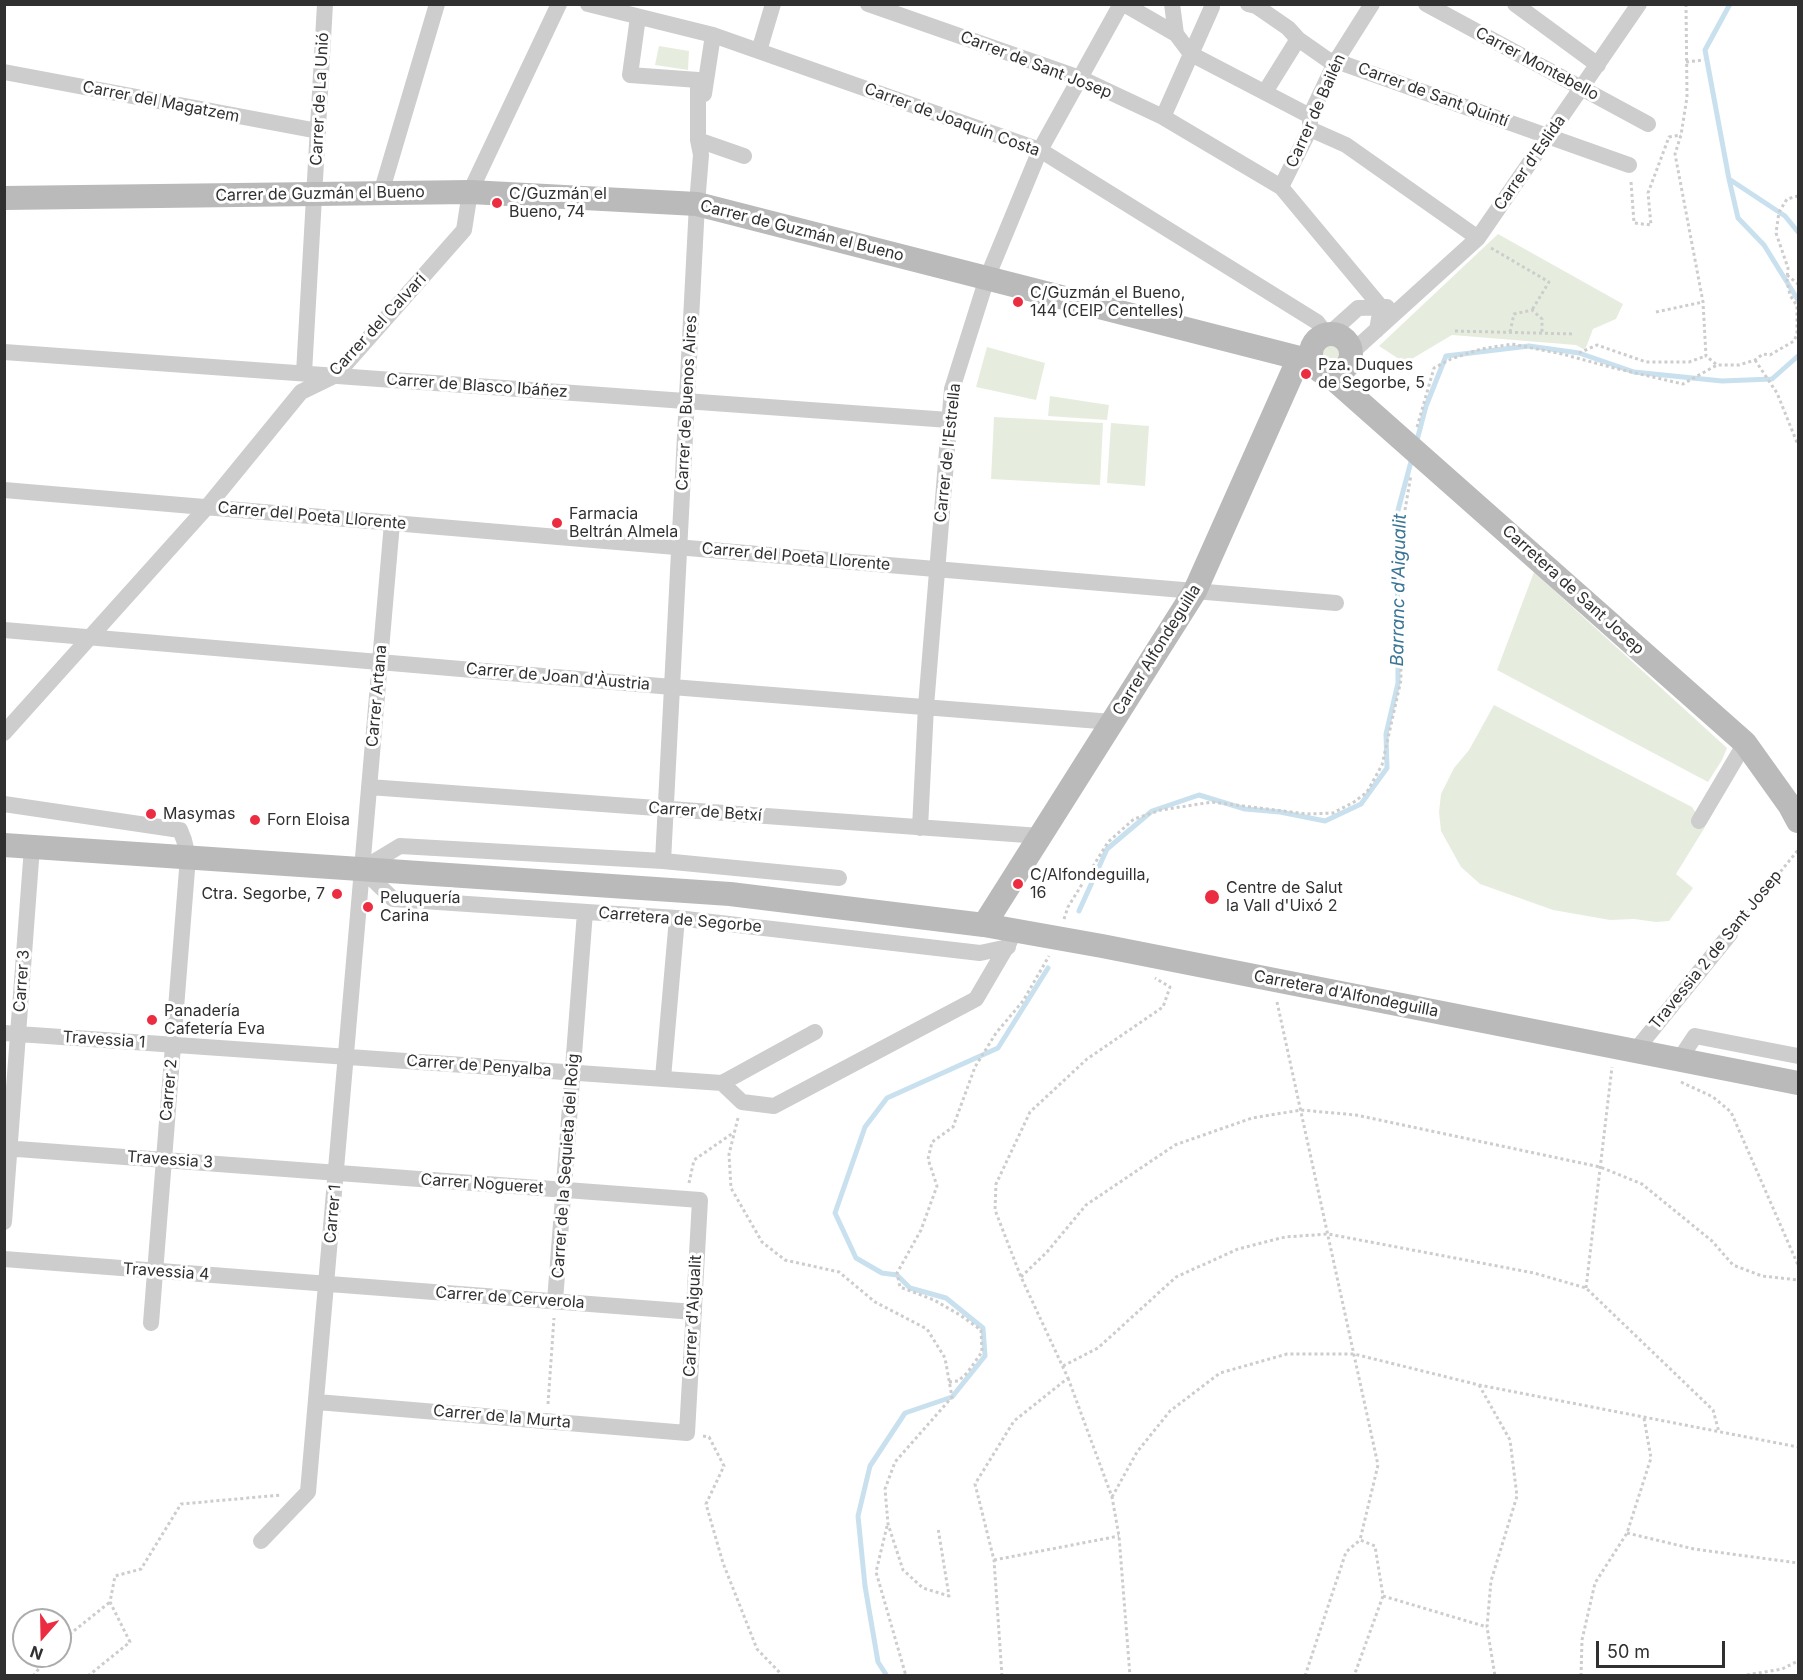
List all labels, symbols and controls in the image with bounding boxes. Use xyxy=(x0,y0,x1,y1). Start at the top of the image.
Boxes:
street label: Carrer Montebello xyxy=(1472,23,1602,105)
street label: Carrer de Sant Josep xyxy=(957,27,1115,103)
street label: Carrer de La Unió xyxy=(307,32,333,166)
street label: Carrer de Bailén xyxy=(1282,51,1350,171)
street label: Carrer de Sant Quintí xyxy=(1355,59,1511,131)
street label: Carrer del Magatzem xyxy=(81,77,241,127)
street label: Carrer de Joaquín Costa xyxy=(862,79,1042,161)
street label: Carrer d'Eslida xyxy=(1490,112,1570,214)
street label: Carrer de Guzmán el Bueno xyxy=(215,183,425,205)
place label: C/Guzmán el Bueno, 74 xyxy=(509,184,607,222)
marker: C/Guzmán el Bueno, 74 xyxy=(490,196,504,210)
street label: Carrer de Guzmán el Bueno xyxy=(698,196,906,266)
street label: Carrer del Calvari xyxy=(326,270,430,380)
place label: C/Guzmán el Bueno, 144 (CEIP Centelles) xyxy=(1030,283,1185,321)
marker: C/Guzmán el Bueno, 144 (CEIP Centelles) xyxy=(1011,295,1025,309)
street label: Carrer de Buenos Aires xyxy=(673,315,701,491)
place label: Pza. Duques de Segorbe, 5 xyxy=(1318,355,1425,393)
marker: Pza. Duques de Segorbe, 5 xyxy=(1299,367,1313,381)
street label: Carrer de Blasco Ibáñez xyxy=(386,370,568,402)
street label: Carrer de l'Estrella xyxy=(931,382,965,524)
street label: Carrer del Poeta Llorente xyxy=(217,498,407,534)
place label: Farmacia Beltrán Almela xyxy=(569,504,678,542)
water label: Barranc d'Aigualit xyxy=(1387,513,1411,667)
marker: Farmacia Beltrán Almela xyxy=(550,516,564,530)
street label: Carretera de Sant Josep xyxy=(1498,521,1648,659)
street label: Carrer del Poeta Llorente xyxy=(701,539,891,575)
street label: Carrer Alfondeguilla xyxy=(1109,581,1205,719)
street label: Carrer Artana xyxy=(363,644,391,748)
street label: Carrer de Joan d'Àustria xyxy=(465,659,651,695)
street label: Carrer de Betxí xyxy=(648,798,762,826)
place label: Masymas xyxy=(163,804,235,824)
marker: Masymas xyxy=(144,807,158,821)
place label: Forn Eloisa xyxy=(267,810,350,830)
marker: Forn Eloisa xyxy=(248,813,262,827)
place label: C/Alfondeguilla, 16 xyxy=(1030,865,1150,903)
street label: Travessia 2 de Sant Josep xyxy=(1646,867,1786,1033)
marker: C/Alfondeguilla, 16 xyxy=(1011,877,1025,891)
place label: Centre de Salut la Vall d'Uixó 2 xyxy=(1226,878,1343,916)
place label: Ctra. Segorbe, 7 xyxy=(201,884,325,904)
marker: Ctra. Segorbe, 7 xyxy=(330,887,344,901)
place label: Peluquería Carina xyxy=(380,888,461,926)
marker: Centre de Salut la Vall d'Uixó 2 xyxy=(1203,888,1221,906)
marker: Peluquería Carina xyxy=(361,900,375,914)
street label: Carretera de Segorbe xyxy=(597,903,763,937)
street label: Carrer 3 xyxy=(10,949,34,1013)
street label: Carretera d'Alfondeguilla xyxy=(1252,967,1440,1021)
place label: Panadería Cafetería Eva xyxy=(164,1001,265,1039)
marker: Panadería Cafetería Eva xyxy=(145,1013,159,1027)
street label: Travessia 1 xyxy=(62,1028,146,1052)
street label: Carrer de Penyalba xyxy=(406,1051,552,1081)
street label: Carrer de la Sequieta del Roig xyxy=(549,1053,583,1279)
street label: Carrer 2 xyxy=(157,1058,181,1122)
street label: Travessia 3 xyxy=(126,1147,214,1173)
street label: Carrer Nogueret xyxy=(420,1170,544,1198)
street label: Carrer 1 xyxy=(321,1184,345,1244)
street label: Carrer d'Aigualit xyxy=(680,1255,706,1377)
street label: Travessia 4 xyxy=(122,1259,210,1285)
street label: Carrer de Cerverola xyxy=(435,1283,585,1313)
street label: Carrer de la Murta xyxy=(432,1401,572,1433)
north arrow xyxy=(12,1608,72,1668)
scale bar xyxy=(1599,1629,1728,1667)
text: 50 m xyxy=(1607,1641,1650,1662)
text: N xyxy=(27,1642,46,1665)

